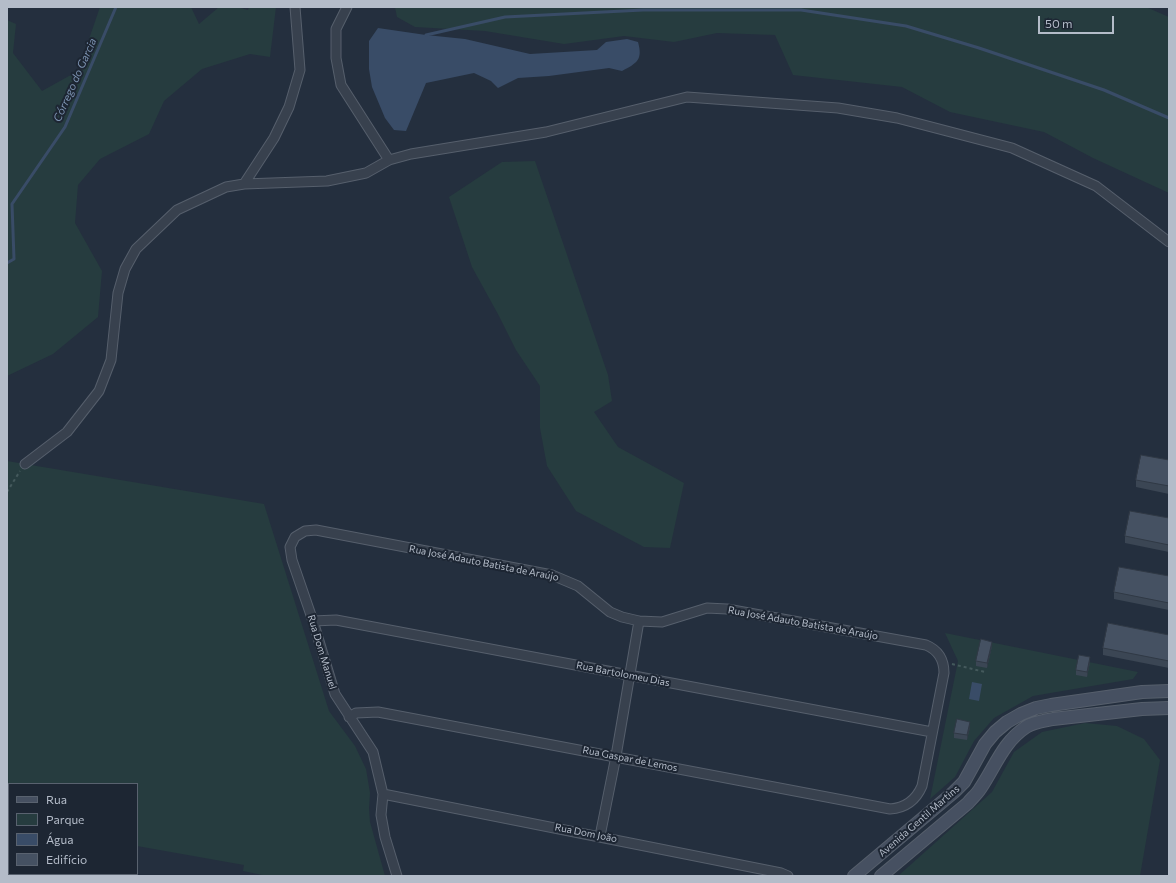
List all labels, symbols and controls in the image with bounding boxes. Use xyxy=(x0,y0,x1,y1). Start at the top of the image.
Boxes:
scale bar xyxy=(1040,8,1116,34)
text: 50 m xyxy=(1045,16,1073,30)
water label: Córrego do Garcia xyxy=(51,36,99,124)
street label: Rua José Adauto Batista de Araújo xyxy=(408,543,560,583)
street label: Rua José Adauto Batista de Araújo xyxy=(727,604,879,642)
street label: Rua Dom Manuel xyxy=(305,613,339,691)
street label: Rua Bartolomeu Dias xyxy=(575,659,671,689)
street label: Rua Gaspar de Lemos xyxy=(581,744,679,774)
legend xyxy=(8,783,138,875)
street label: Avenida Gentil Martins xyxy=(876,783,962,859)
text: Rua xyxy=(46,792,67,806)
text: Parque xyxy=(46,812,84,826)
street label: Rua Dom João xyxy=(554,821,618,845)
text: Água xyxy=(46,832,74,846)
text: Edifício xyxy=(46,852,87,866)

